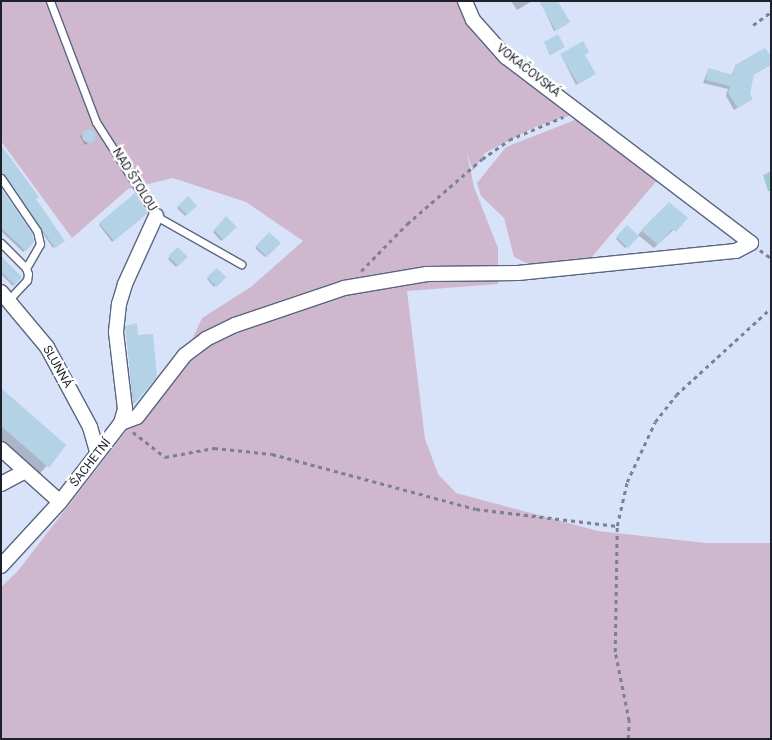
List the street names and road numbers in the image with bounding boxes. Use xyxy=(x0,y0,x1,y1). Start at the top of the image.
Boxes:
street label: VOKAČOVSKÁ xyxy=(493,42,563,100)
street label: NAD ŠTOLOU xyxy=(109,146,159,214)
street label: SLUNNÁ xyxy=(39,343,75,391)
street label: ŠACHETNÍ xyxy=(68,436,114,490)

